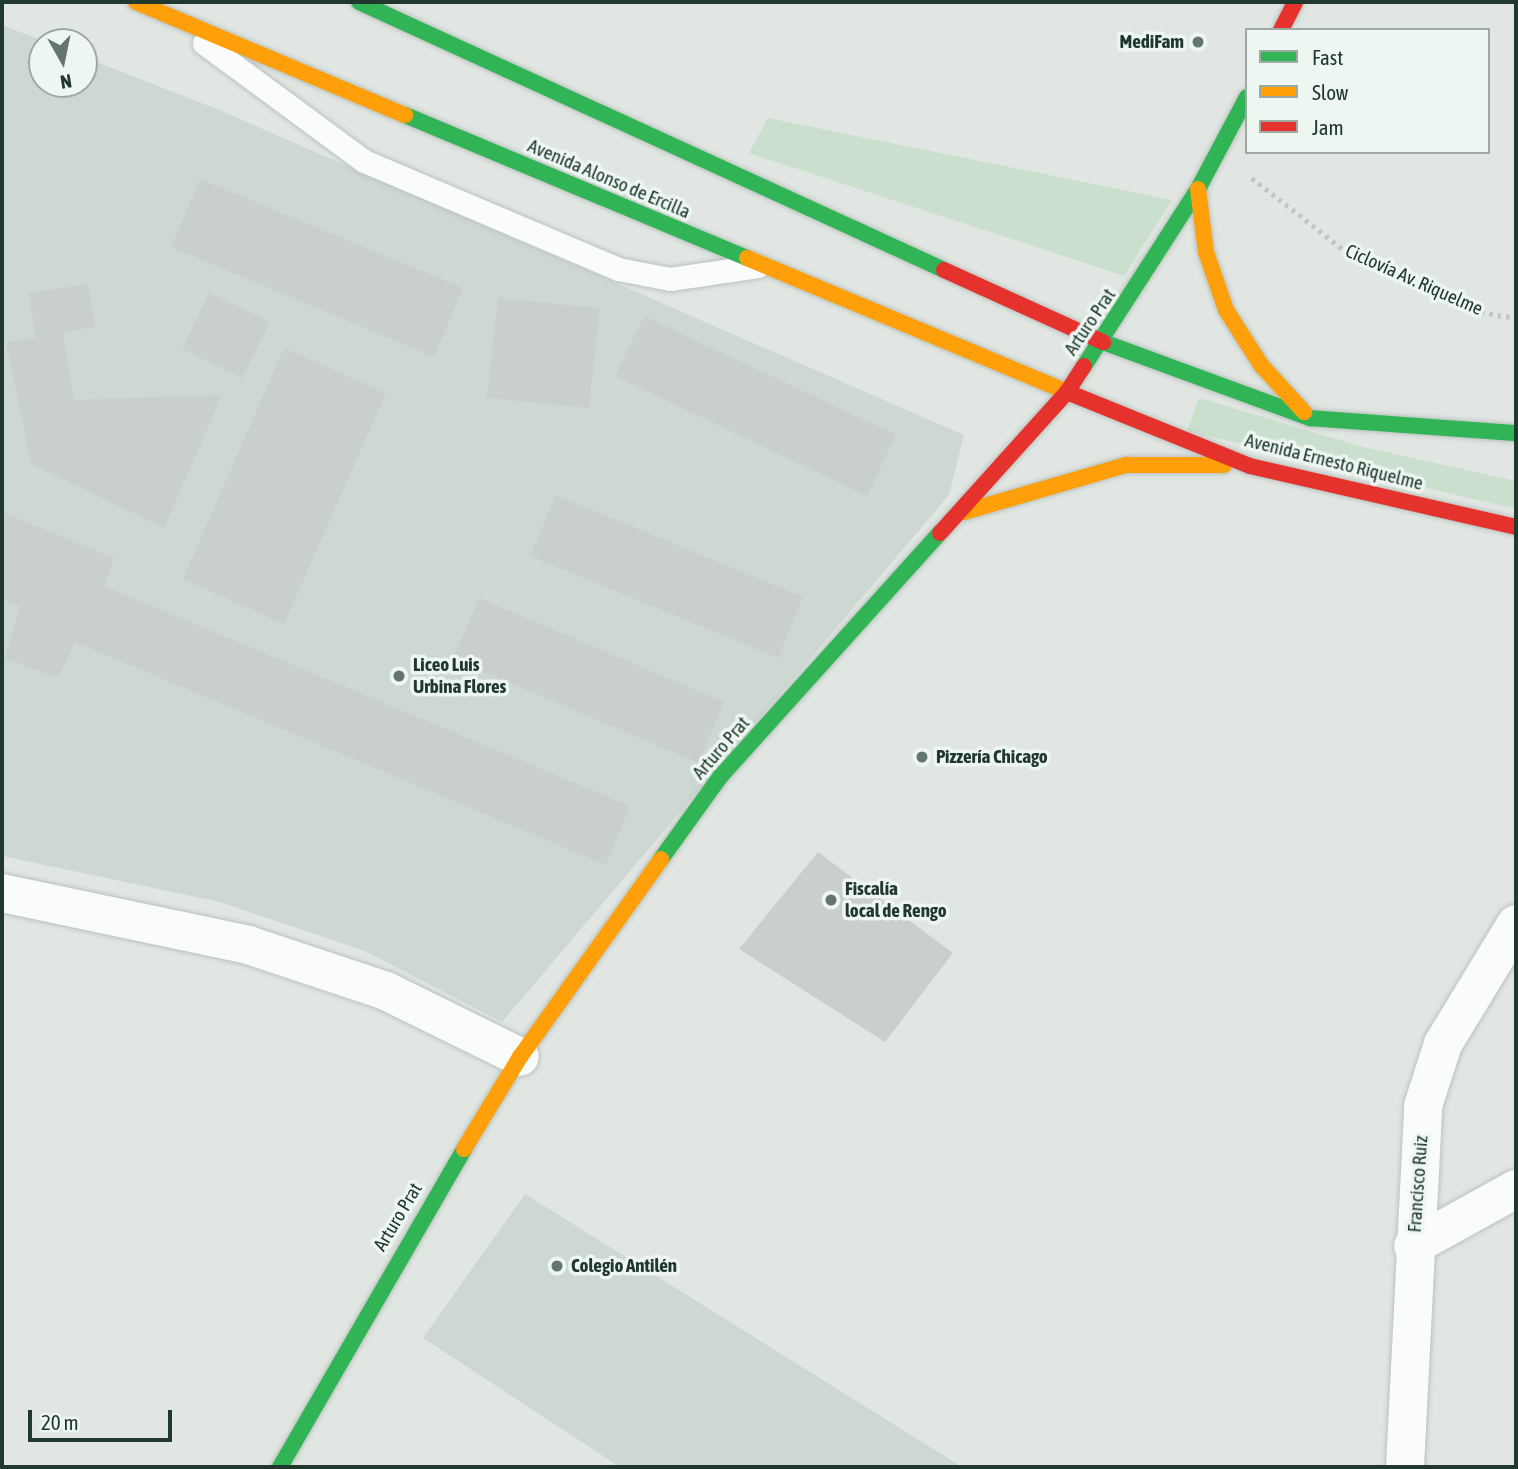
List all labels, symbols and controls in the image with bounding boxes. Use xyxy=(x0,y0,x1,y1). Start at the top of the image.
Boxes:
north arrow xyxy=(28,28,98,98)
legend xyxy=(1245,28,1490,154)
place label: MediFam xyxy=(1120,31,1184,53)
marker: MediFam xyxy=(1190,34,1206,50)
text: Fast xyxy=(1312,45,1343,69)
text: N xyxy=(59,70,73,94)
text: Slow xyxy=(1312,80,1348,104)
text: Jam xyxy=(1312,115,1344,139)
street label: Avenida Alonso de Ercilla xyxy=(524,134,694,224)
street label: Ciclovía Av. Riquelme xyxy=(1342,240,1486,320)
street label: Arturo Prat xyxy=(1059,284,1121,360)
street label: Avenida Ernesto Riquelme xyxy=(1243,429,1425,495)
place label: Liceo Luis Urbina Flores xyxy=(413,654,506,698)
marker: Liceo Luis Urbina Flores xyxy=(391,668,407,684)
street label: Arturo Prat xyxy=(688,712,754,784)
place label: Pizzería Chicago xyxy=(936,746,1048,768)
marker: Pizzería Chicago xyxy=(914,749,930,765)
place label: Fiscalía local de Rengo xyxy=(845,878,947,922)
marker: Fiscalía local de Rengo xyxy=(823,892,839,908)
street label: Francisco Ruiz xyxy=(1403,1135,1433,1233)
street label: Arturo Prat xyxy=(369,1179,427,1255)
place label: Colegio Antilén xyxy=(571,1255,677,1277)
marker: Colegio Antilén xyxy=(549,1258,565,1274)
scale bar xyxy=(32,1396,175,1440)
text: 20 m xyxy=(41,1410,79,1434)

